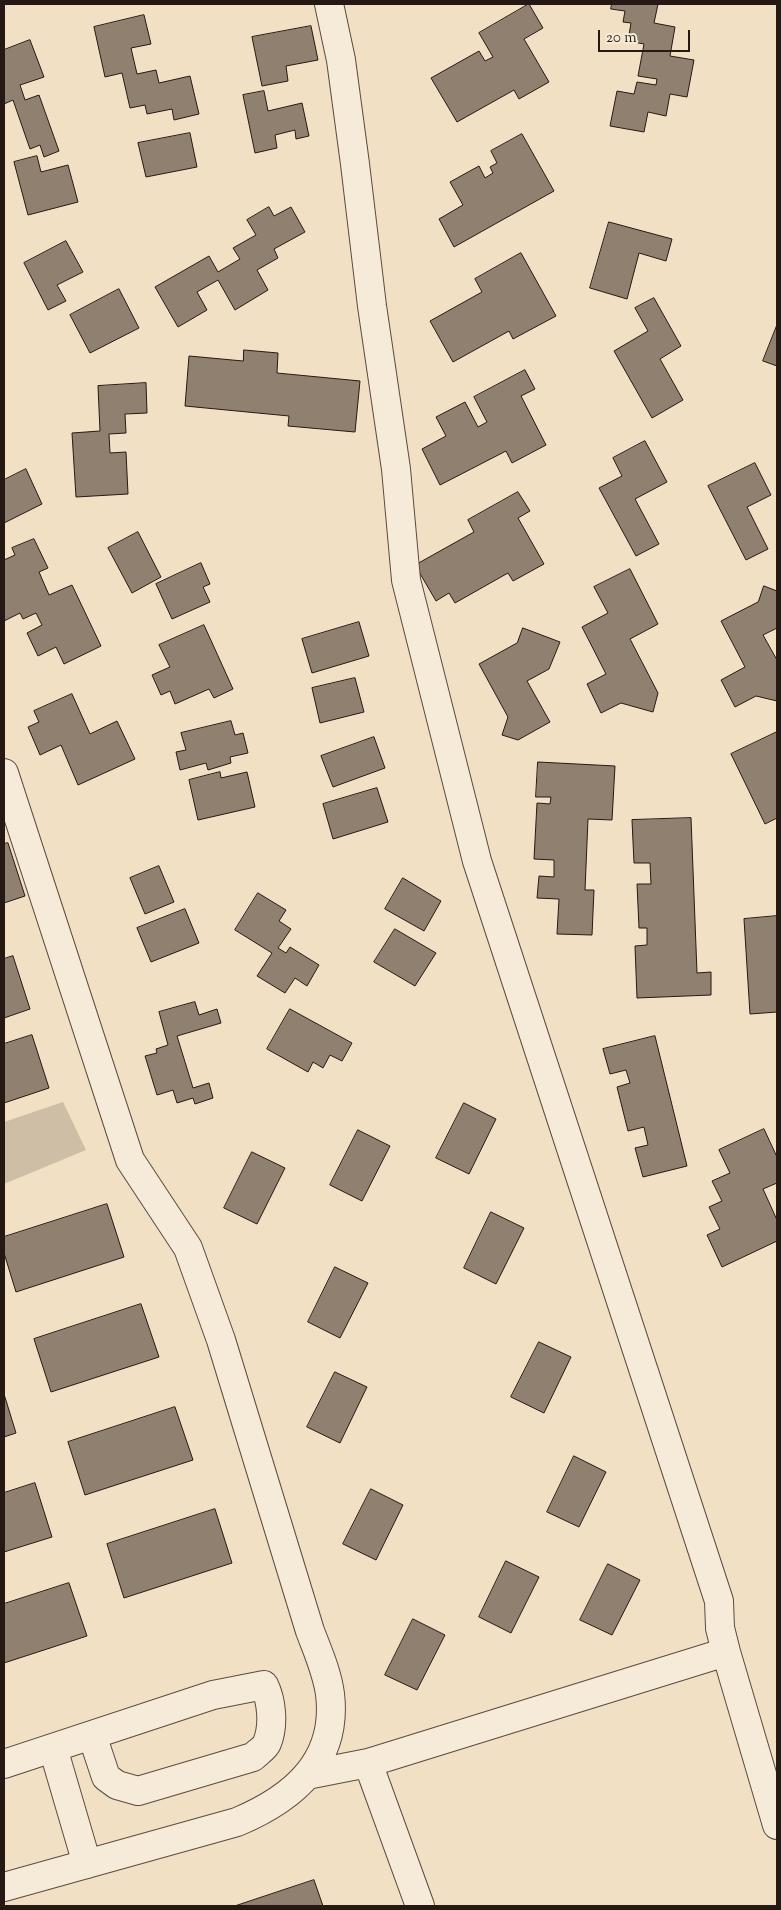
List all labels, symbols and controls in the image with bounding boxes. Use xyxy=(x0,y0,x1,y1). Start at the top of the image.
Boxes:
scale bar xyxy=(601,20,694,52)
text: 20 m xyxy=(606,28,637,49)

